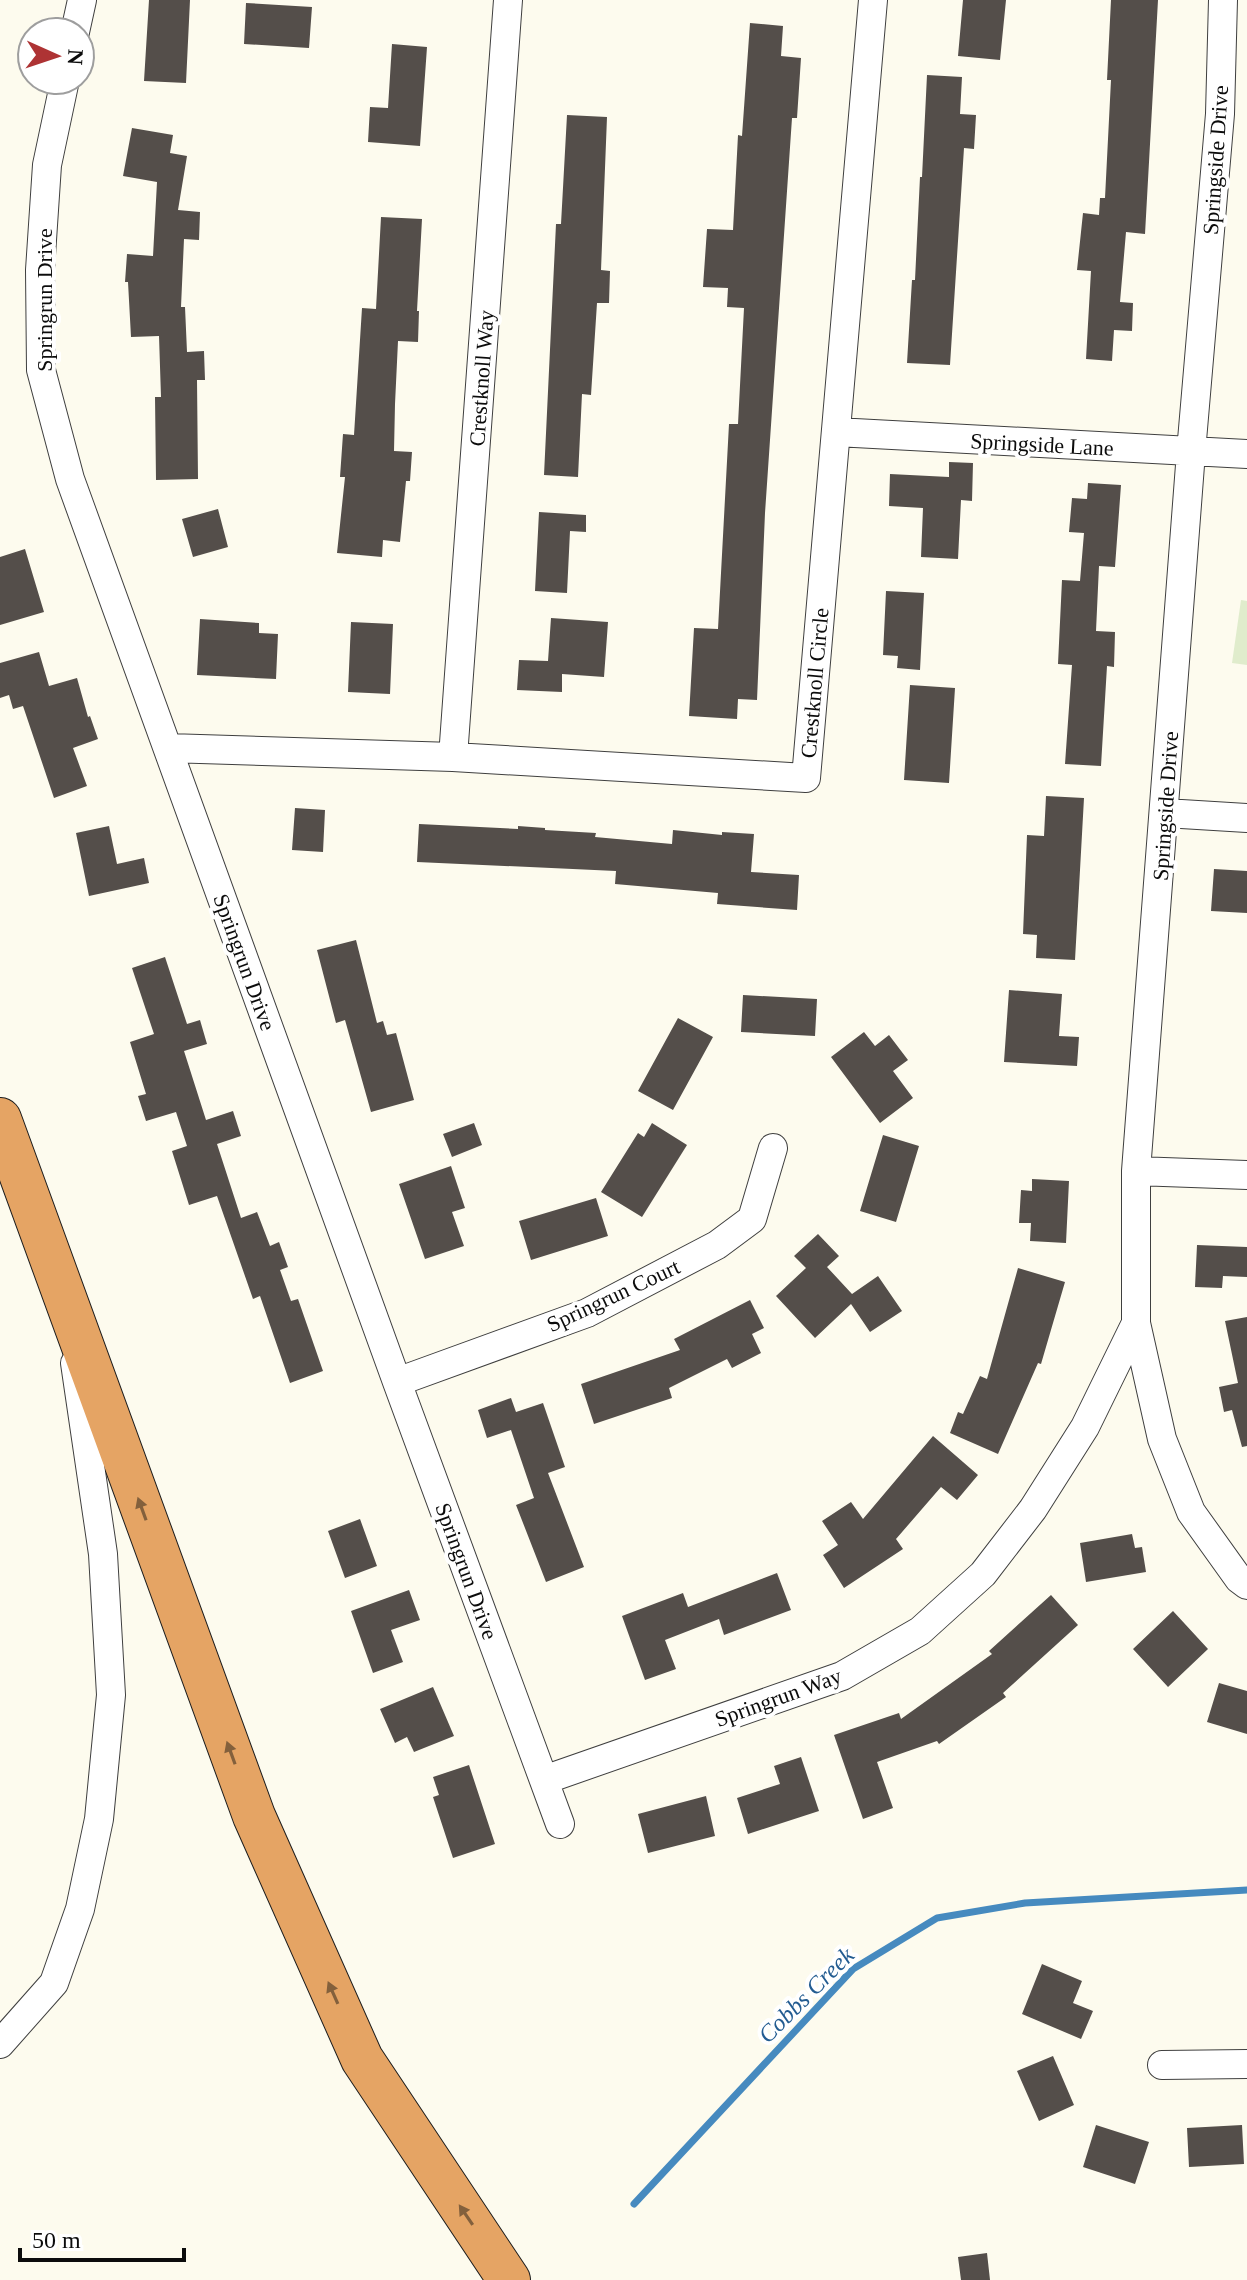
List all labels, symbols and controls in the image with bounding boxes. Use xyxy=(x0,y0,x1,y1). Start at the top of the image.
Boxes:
north arrow xyxy=(16,16,96,96)
text: N xyxy=(63,48,88,66)
street label: Springside Drive xyxy=(1198,84,1233,236)
street label: Springrun Drive xyxy=(32,228,57,372)
street label: Crestknoll Way xyxy=(464,309,499,447)
street label: Springside Lane xyxy=(970,428,1114,461)
street label: Crestknoll Circle xyxy=(795,607,834,759)
street label: Springside Drive xyxy=(1148,730,1183,882)
street label: Springrun Drive xyxy=(208,890,281,1034)
street label: Springrun Court xyxy=(543,1254,684,1337)
one-way arrow xyxy=(135,1497,148,1521)
street label: Springrun Drive xyxy=(430,1499,503,1643)
street label: Springrun Way xyxy=(711,1663,845,1732)
one-way arrow xyxy=(224,1741,237,1765)
water label: Cobbs Creek xyxy=(753,1942,859,2048)
one-way arrow xyxy=(326,1981,339,2004)
one-way arrow xyxy=(459,2204,474,2226)
scale bar xyxy=(20,2212,184,2262)
text: 50 m xyxy=(32,2227,81,2253)

